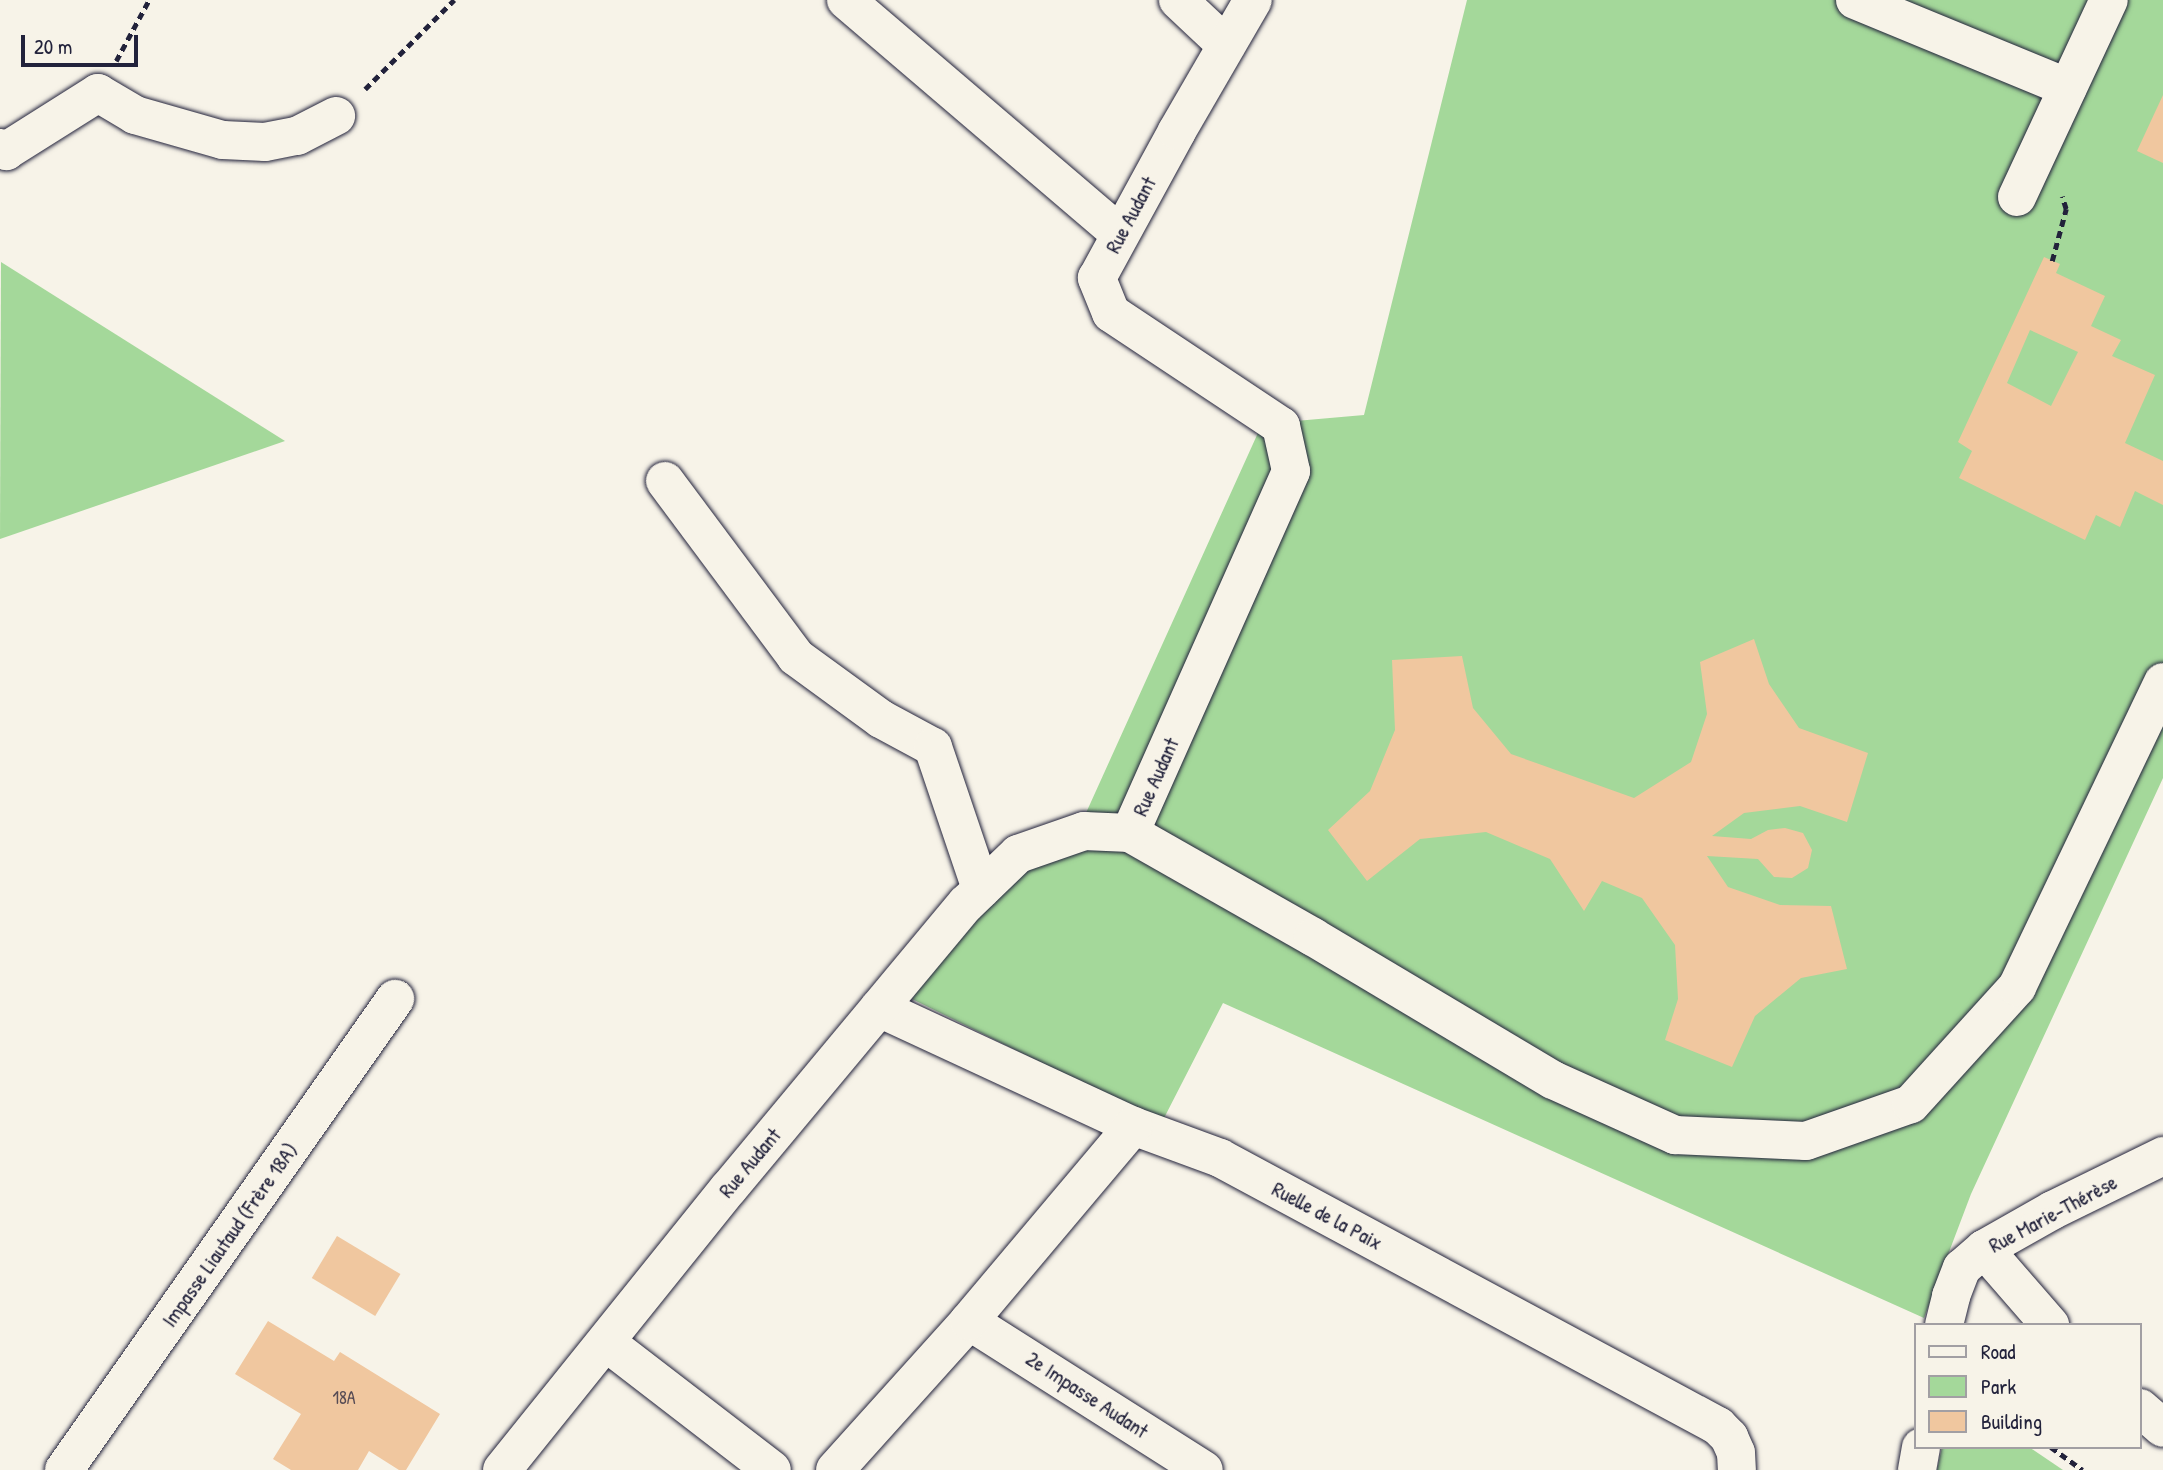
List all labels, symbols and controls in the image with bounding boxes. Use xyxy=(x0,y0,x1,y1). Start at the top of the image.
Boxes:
scale bar xyxy=(24,21,142,65)
text: 20 m xyxy=(34,32,72,61)
street label: Rue Audant xyxy=(1100,172,1162,258)
street label: Rue Audant xyxy=(1128,734,1184,820)
street label: Rue Audant xyxy=(714,1123,786,1203)
street label: Impasse Liautaud (Frère 18A) xyxy=(157,1138,303,1332)
street label: Rue Marie-Thérèse xyxy=(1985,1170,2121,1258)
street label: Ruelle de la Paix xyxy=(1268,1176,1386,1256)
legend xyxy=(1914,1323,2142,1449)
text: Road xyxy=(1981,1337,2015,1366)
street label: 2e Impasse Audant xyxy=(1021,1346,1153,1444)
text: Park xyxy=(1981,1372,2016,1401)
house number: 18A xyxy=(332,1387,356,1409)
text: Building xyxy=(1981,1407,2042,1436)

